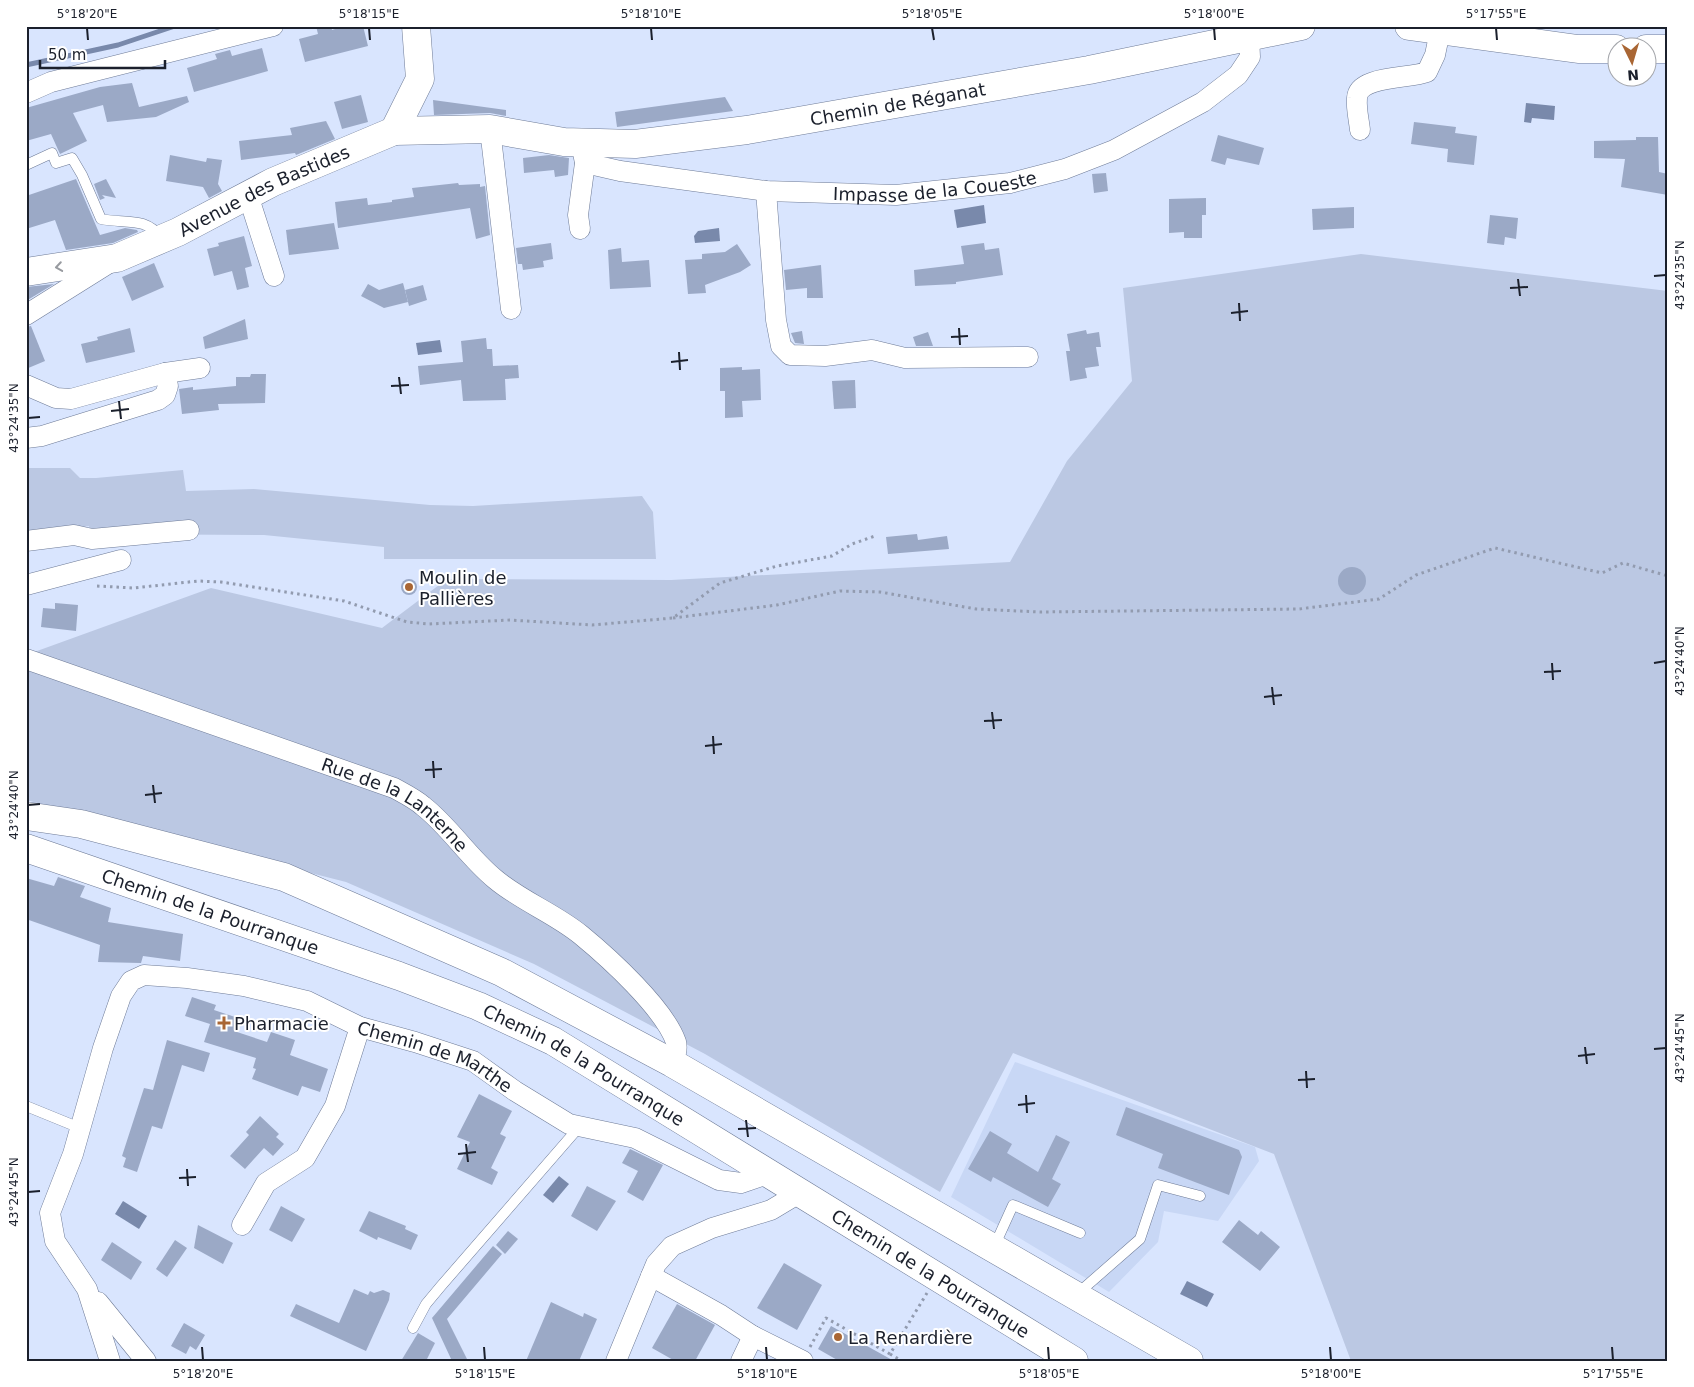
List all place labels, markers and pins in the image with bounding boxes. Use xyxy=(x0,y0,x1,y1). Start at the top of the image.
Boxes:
place label: Moulin de Pallières xyxy=(419,567,507,609)
marker: Moulin de Pallières xyxy=(403,581,415,593)
place label: Pharmacie xyxy=(234,1013,329,1034)
marker: Pharmacie xyxy=(218,1017,230,1029)
place label: La Renardière xyxy=(848,1327,973,1348)
marker: La Renardière xyxy=(832,1331,844,1343)

